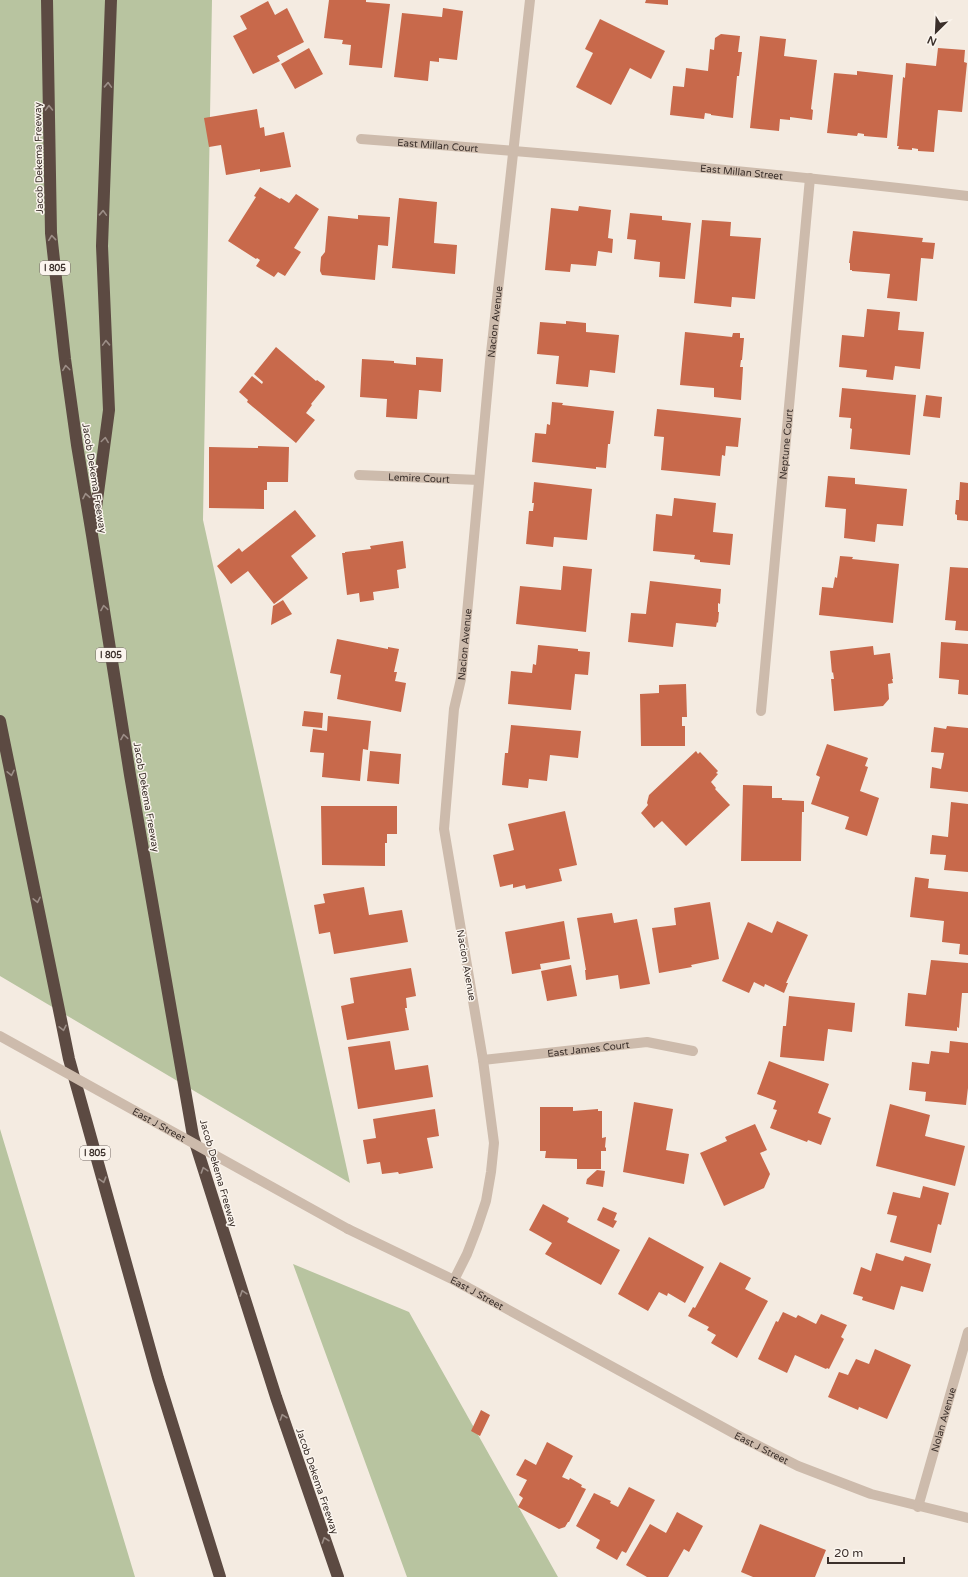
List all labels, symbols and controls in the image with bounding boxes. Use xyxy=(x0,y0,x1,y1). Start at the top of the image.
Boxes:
north arrow xyxy=(916,12,956,52)
text: N xyxy=(925,33,939,48)
one-way arrow xyxy=(104,82,113,88)
street label: Jacob Dekema Freeway xyxy=(32,102,46,214)
one-way arrow xyxy=(45,105,53,111)
street label: East Millan Court xyxy=(397,137,479,155)
street label: East Millan Street xyxy=(700,162,784,183)
one-way arrow xyxy=(99,210,108,216)
one-way arrow xyxy=(47,235,56,241)
road number: I 805 xyxy=(40,261,70,275)
street label: Nacion Avenue xyxy=(486,285,505,358)
one-way arrow xyxy=(102,340,110,346)
one-way arrow xyxy=(62,365,71,371)
street label: Neptune Court xyxy=(777,408,796,480)
street label: Jacob Dekema Freeway xyxy=(79,422,109,535)
one-way arrow xyxy=(100,437,109,443)
street label: Lemire Court xyxy=(388,471,450,486)
one-way arrow xyxy=(82,493,90,499)
one-way arrow xyxy=(100,605,109,611)
street label: Nacion Avenue xyxy=(456,608,474,681)
road number: I 805 xyxy=(96,648,126,662)
one-way arrow xyxy=(120,733,129,740)
street label: Jacob Dekema Freeway xyxy=(130,741,162,854)
one-way arrow xyxy=(6,770,14,776)
one-way arrow xyxy=(32,897,40,903)
street label: Nacion Avenue xyxy=(454,929,478,1002)
one-way arrow xyxy=(58,1025,66,1031)
street label: East James Court xyxy=(547,1039,630,1060)
street label: East J Street xyxy=(130,1106,188,1145)
street label: Jacob Dekema Freeway xyxy=(197,1118,239,1229)
road number: I 805 xyxy=(80,1146,110,1160)
one-way arrow xyxy=(200,1166,209,1173)
one-way arrow xyxy=(98,1177,107,1184)
street label: East J Street xyxy=(448,1274,506,1313)
one-way arrow xyxy=(239,1290,248,1297)
street label: Nolan Avenue xyxy=(929,1386,959,1453)
one-way arrow xyxy=(279,1414,288,1421)
street label: Jacob Dekema Freeway xyxy=(293,1427,341,1537)
street label: East J Street xyxy=(732,1430,790,1467)
one-way arrow xyxy=(322,1537,330,1544)
scale bar xyxy=(828,1539,904,1565)
text: 20 m xyxy=(834,1546,863,1560)

